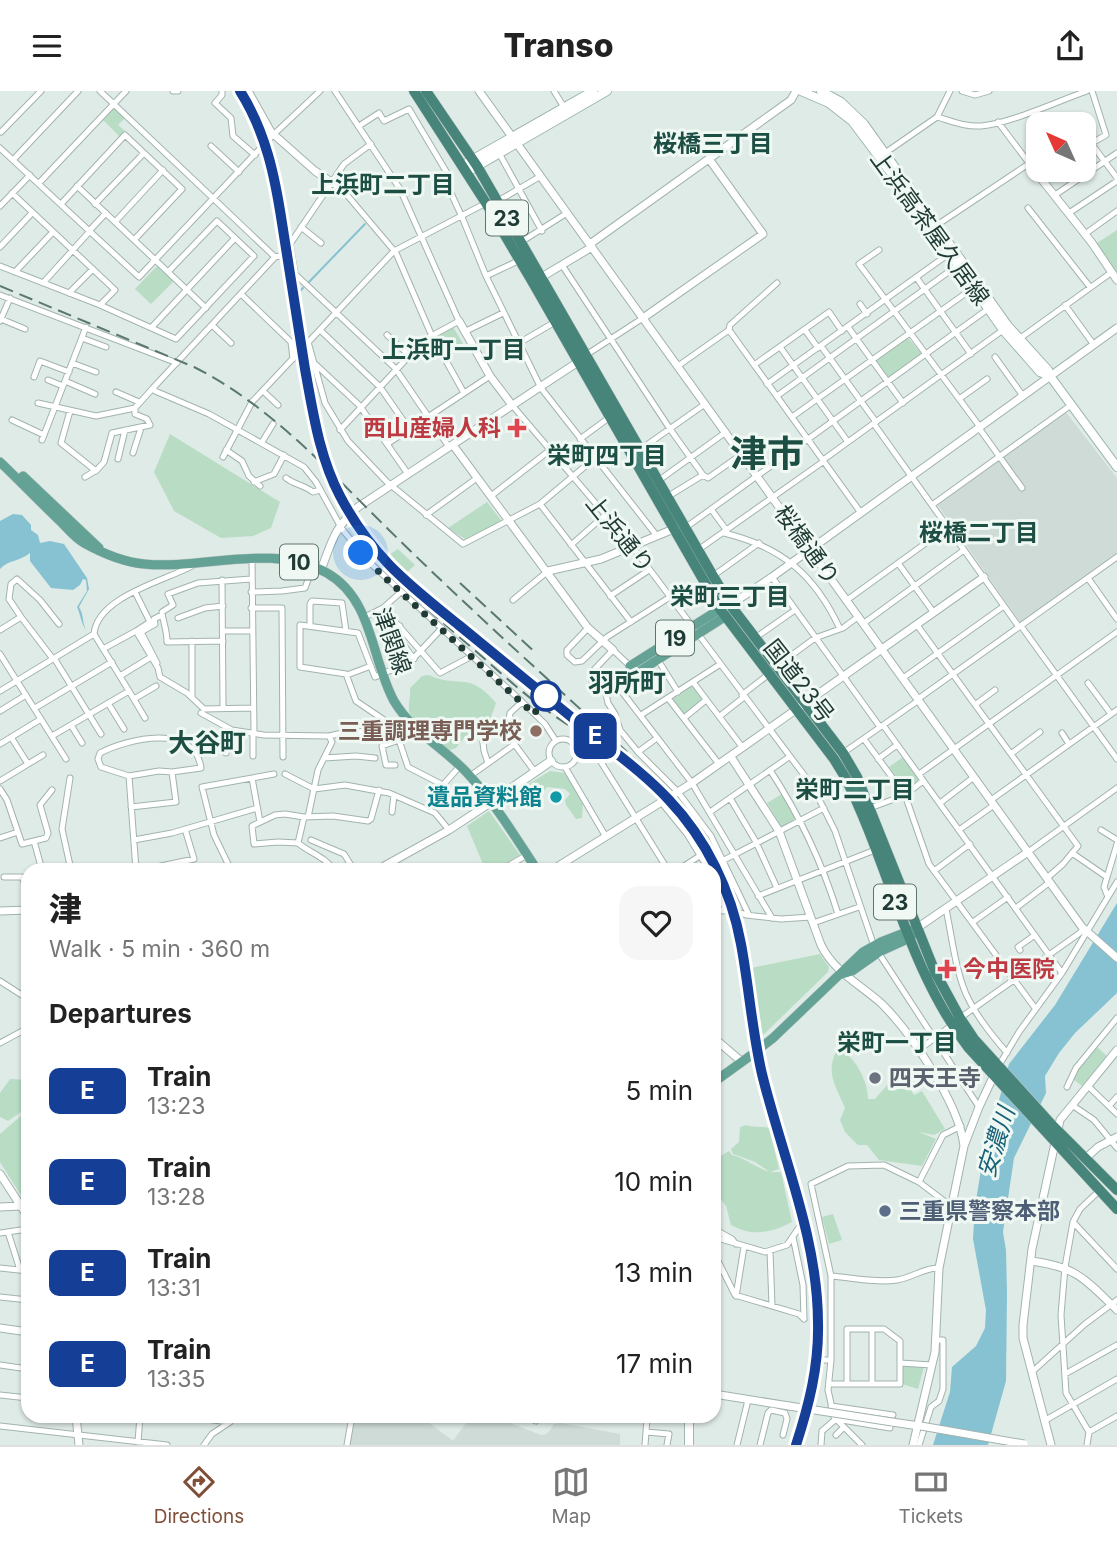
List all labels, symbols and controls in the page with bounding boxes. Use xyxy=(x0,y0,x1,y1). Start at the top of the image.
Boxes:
text: Transo xyxy=(504,26,613,65)
icon: menu xyxy=(28,27,66,65)
icon: share xyxy=(1051,27,1089,65)
north arrow xyxy=(1026,112,1096,182)
map controls xyxy=(1026,112,1096,182)
district label: 桜橋三丁目 xyxy=(653,129,773,158)
street label: 上浜高茶屋久居線 xyxy=(865,145,995,311)
district label: 上浜町二丁目 xyxy=(311,170,455,199)
road number: 23 xyxy=(486,201,528,235)
district label: 上浜町一丁目 xyxy=(382,335,526,364)
place label: 西山産婦人科 xyxy=(363,414,501,442)
marker: 西山産婦人科 xyxy=(507,418,527,438)
district label: 津市 xyxy=(730,431,804,476)
district label: 栄町四丁目 xyxy=(547,441,667,470)
street label: 上浜通り xyxy=(580,489,660,579)
street label: 桜橋通り xyxy=(769,500,845,590)
district label: 桜橋二丁目 xyxy=(919,518,1039,547)
your location xyxy=(343,535,378,570)
road number: 10 xyxy=(280,545,318,580)
district label: 栄町三丁目 xyxy=(670,582,790,611)
street label: 津関線 xyxy=(367,604,417,678)
road number: 19 xyxy=(656,621,694,655)
street label: 国道23号 xyxy=(758,634,840,728)
district label: 羽所町 xyxy=(588,667,666,698)
unlabelled marker xyxy=(531,681,561,711)
line badge: E xyxy=(572,713,618,759)
place label: 三重調理専門学校 xyxy=(338,717,522,745)
text: E xyxy=(588,721,602,750)
marker: 三重調理専門学校 xyxy=(528,723,544,739)
district label: 大谷町 xyxy=(168,727,246,758)
district label: 栄町二丁目 xyxy=(795,775,915,804)
place label: 遺品資料館 xyxy=(427,783,542,811)
marker: 遺品資料館 xyxy=(548,789,564,805)
road number: 23 xyxy=(874,885,916,919)
button: heart xyxy=(619,886,693,960)
text: 津 xyxy=(49,889,82,929)
text: Walk · 5 min · 360 m xyxy=(49,935,270,963)
place label: 今中医院 xyxy=(963,955,1055,983)
marker: 今中医院 xyxy=(937,959,957,979)
text: Departures xyxy=(49,998,192,1029)
district label: 栄町一丁目 xyxy=(837,1028,957,1057)
text: Train xyxy=(147,1061,211,1092)
place label: 四天王寺 xyxy=(889,1064,981,1092)
marker: 四天王寺 xyxy=(867,1070,883,1086)
text: 5 min xyxy=(625,1075,693,1106)
text: E xyxy=(80,1076,95,1105)
text: 13:23 xyxy=(147,1092,205,1120)
water label: 安濃川 xyxy=(972,1100,1021,1181)
text: Train xyxy=(147,1152,211,1183)
text: 10 min xyxy=(614,1166,693,1197)
text: E xyxy=(80,1167,95,1196)
text: 13:28 xyxy=(147,1183,205,1211)
place label: 三重県警察本部 xyxy=(899,1197,1060,1225)
marker: 三重県警察本部 xyxy=(877,1203,893,1219)
text: Train xyxy=(147,1243,211,1274)
text: 13 min xyxy=(615,1257,693,1288)
text: E xyxy=(80,1258,95,1287)
text: 13:31 xyxy=(147,1274,201,1302)
text: Train xyxy=(147,1334,211,1365)
text: 17 min xyxy=(616,1348,693,1379)
text: E xyxy=(80,1349,95,1378)
text: 13:35 xyxy=(147,1365,205,1393)
tab: Directions xyxy=(154,1463,244,1528)
tab: Map xyxy=(552,1463,591,1528)
tab: Tickets xyxy=(898,1463,963,1528)

